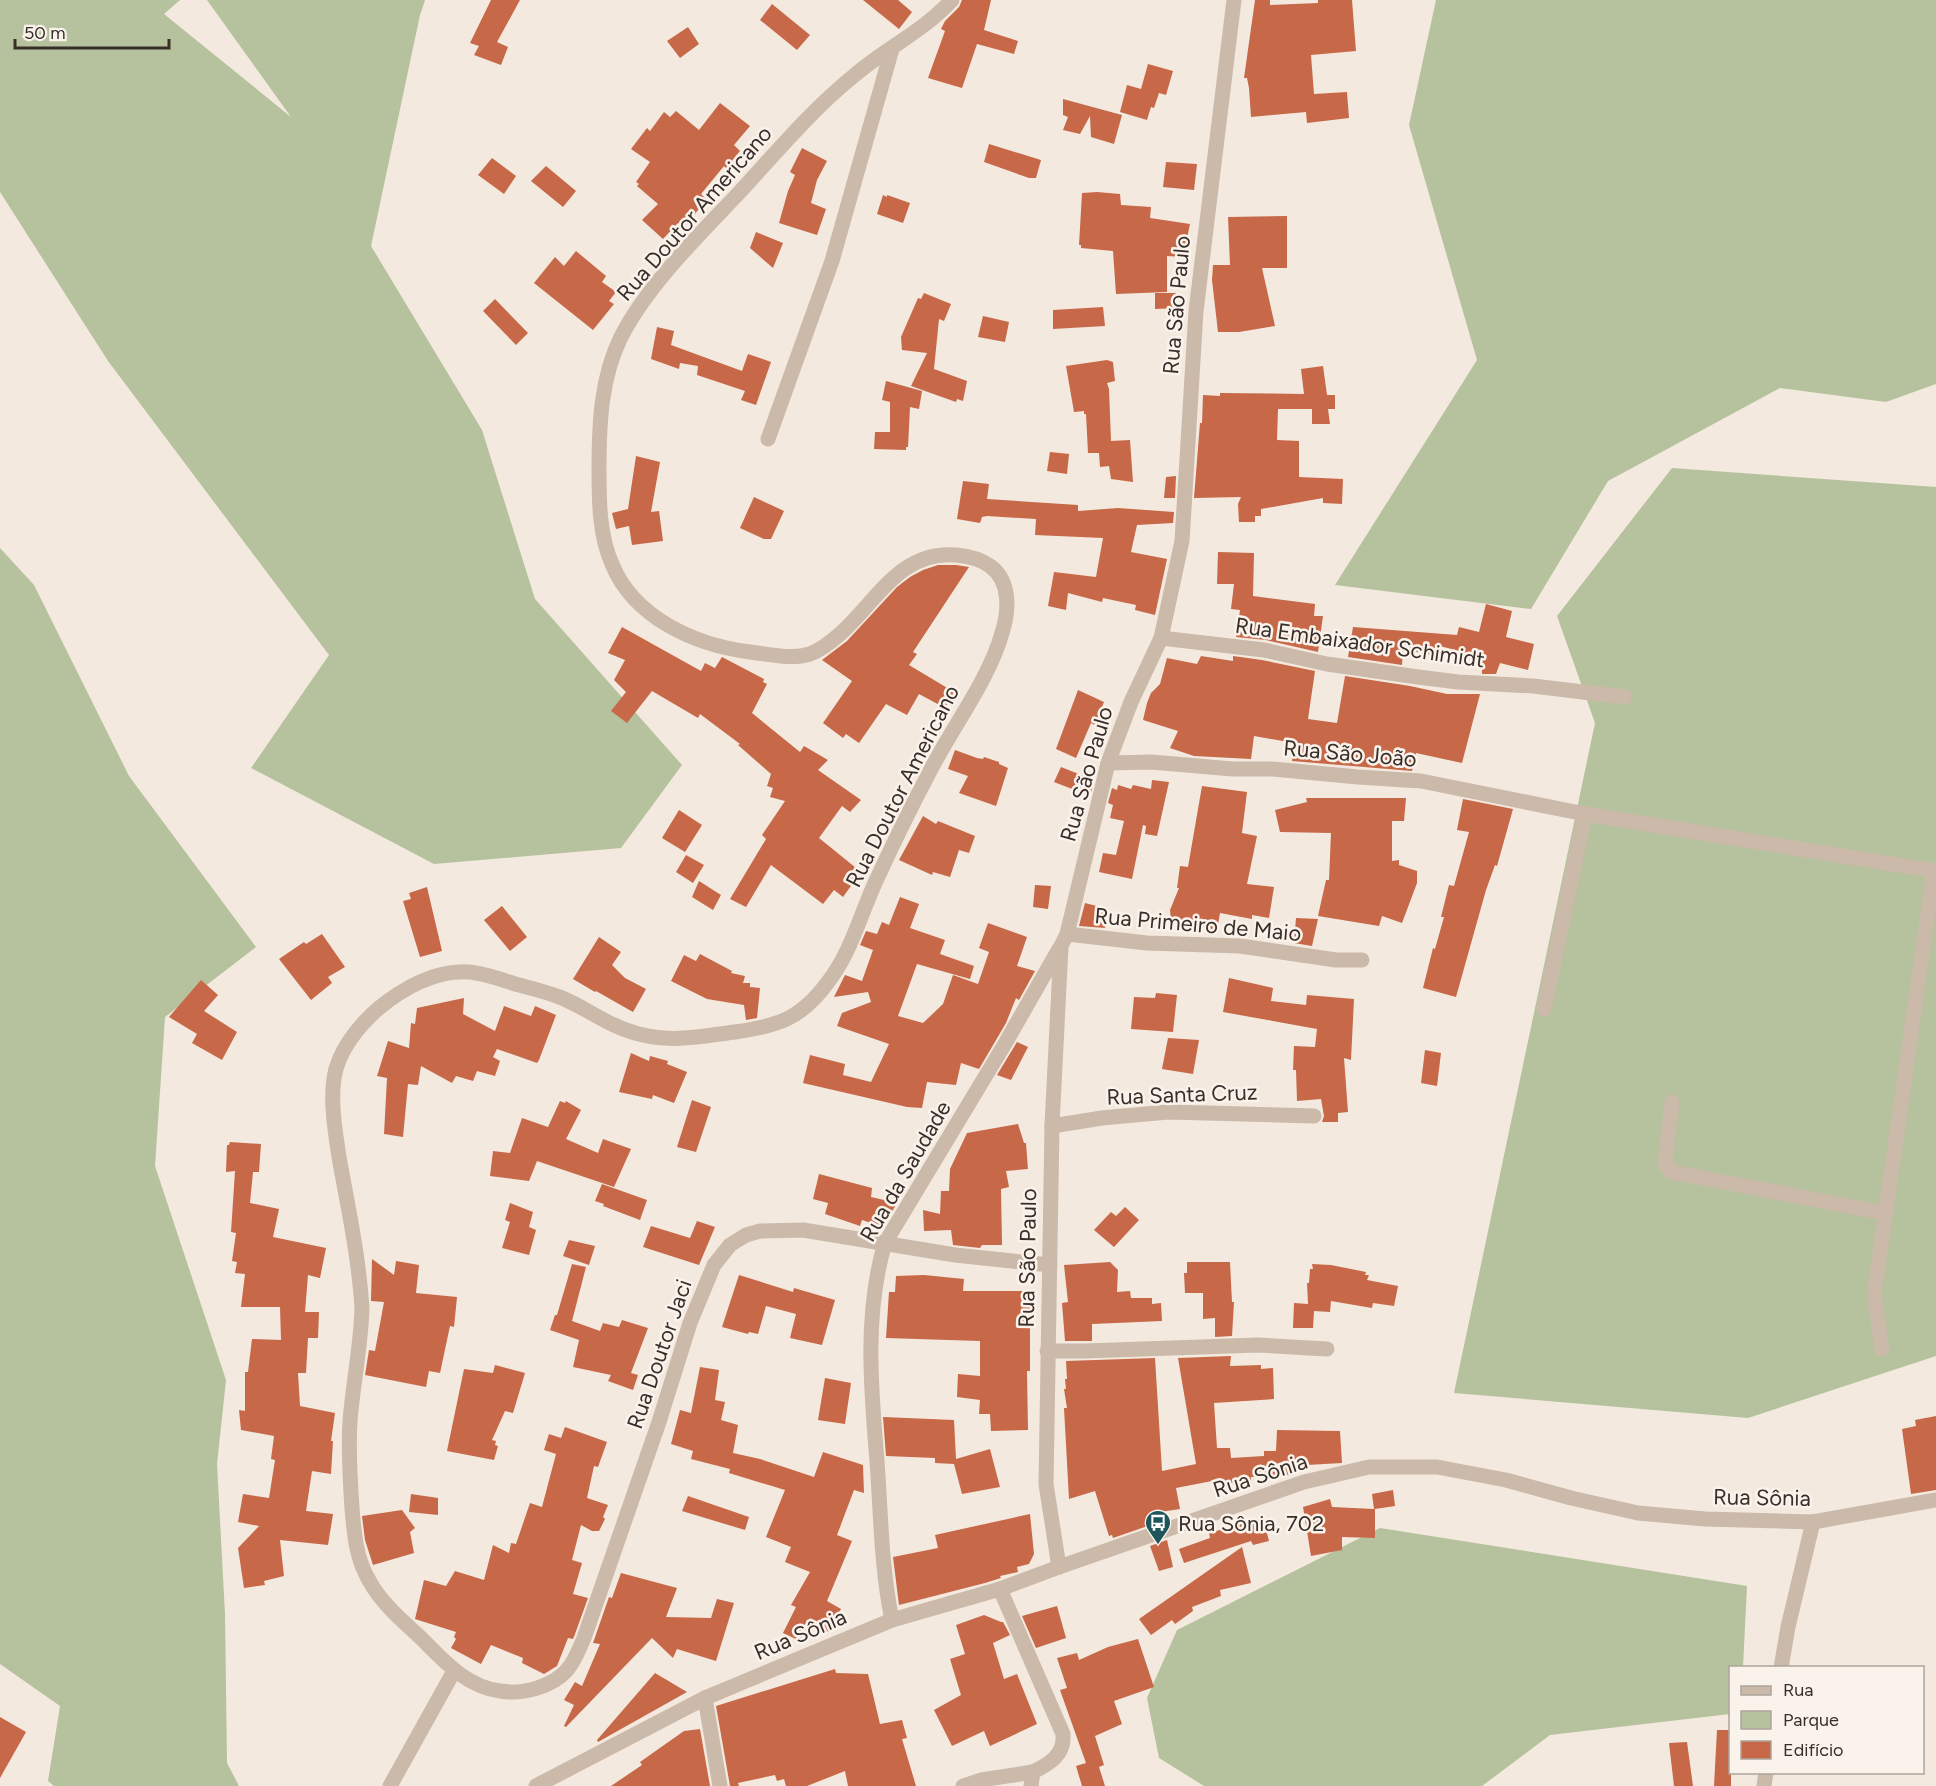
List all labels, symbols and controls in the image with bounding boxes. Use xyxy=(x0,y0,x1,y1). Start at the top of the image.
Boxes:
scale bar xyxy=(15,12,170,50)
text: 50 m xyxy=(24,22,66,44)
street label: Rua Doutor Americano xyxy=(611,120,778,306)
street label: Rua São Paulo xyxy=(1157,235,1196,376)
street label: Rua Embaixador Schimidt xyxy=(1233,612,1486,673)
street label: Rua Doutor Americano xyxy=(840,681,965,892)
street label: Rua São Paulo xyxy=(1054,704,1119,845)
street label: Rua São João xyxy=(1282,734,1418,773)
street label: Rua Primeiro de Maio xyxy=(1093,902,1302,947)
street label: Rua Santa Cruz xyxy=(1106,1078,1258,1111)
street label: Rua da Saudade xyxy=(854,1096,957,1247)
street label: Rua São Paulo xyxy=(1013,1188,1042,1328)
street label: Rua Doutor Jaci xyxy=(621,1276,698,1432)
street label: Rua Sônia xyxy=(1210,1448,1311,1503)
street label: Rua Sônia xyxy=(1713,1483,1811,1512)
bus stop icon: Rua Sônia, 702 xyxy=(1143,1508,1173,1546)
place label: Rua Sônia, 702 xyxy=(1178,1510,1324,1537)
street label: Rua Sônia xyxy=(750,1603,850,1666)
legend xyxy=(1729,1666,1924,1774)
text: Rua xyxy=(1783,1679,1814,1701)
text: Parque xyxy=(1783,1709,1839,1731)
text: Edifício xyxy=(1783,1739,1844,1761)

